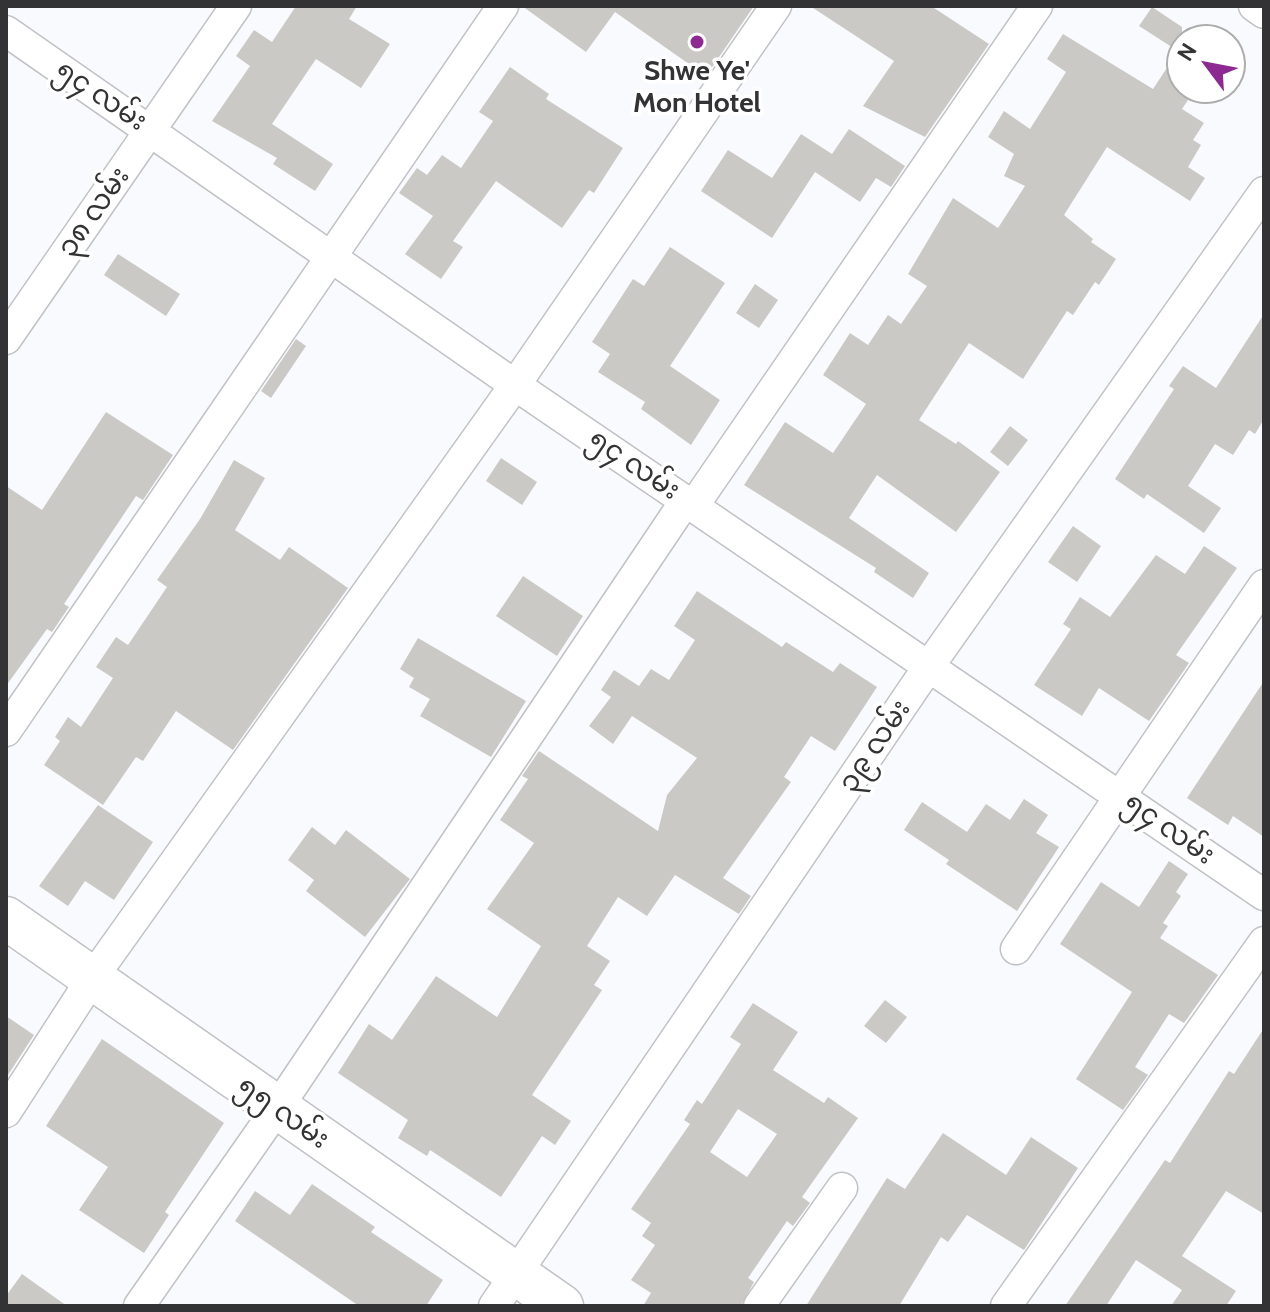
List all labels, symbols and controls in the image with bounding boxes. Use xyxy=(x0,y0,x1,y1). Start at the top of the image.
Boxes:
north arrow xyxy=(1166,24,1246,104)
marker: Shwe Ye' Mon Hotel xyxy=(688,33,706,51)
text: N xyxy=(1171,38,1202,66)
street label: ၅၄ လမ်း xyxy=(49,53,153,139)
place label: Shwe Ye' Mon Hotel xyxy=(633,55,761,121)
street label: ၃၈ လမ်း xyxy=(51,161,137,263)
street label: ၅၄ လမ်း xyxy=(582,422,686,508)
street label: ၃၉ လမ်း xyxy=(832,694,918,798)
street label: ၅၄ လမ်း xyxy=(1117,786,1221,872)
street label: ၅၅ လမ်း xyxy=(231,1069,335,1157)

